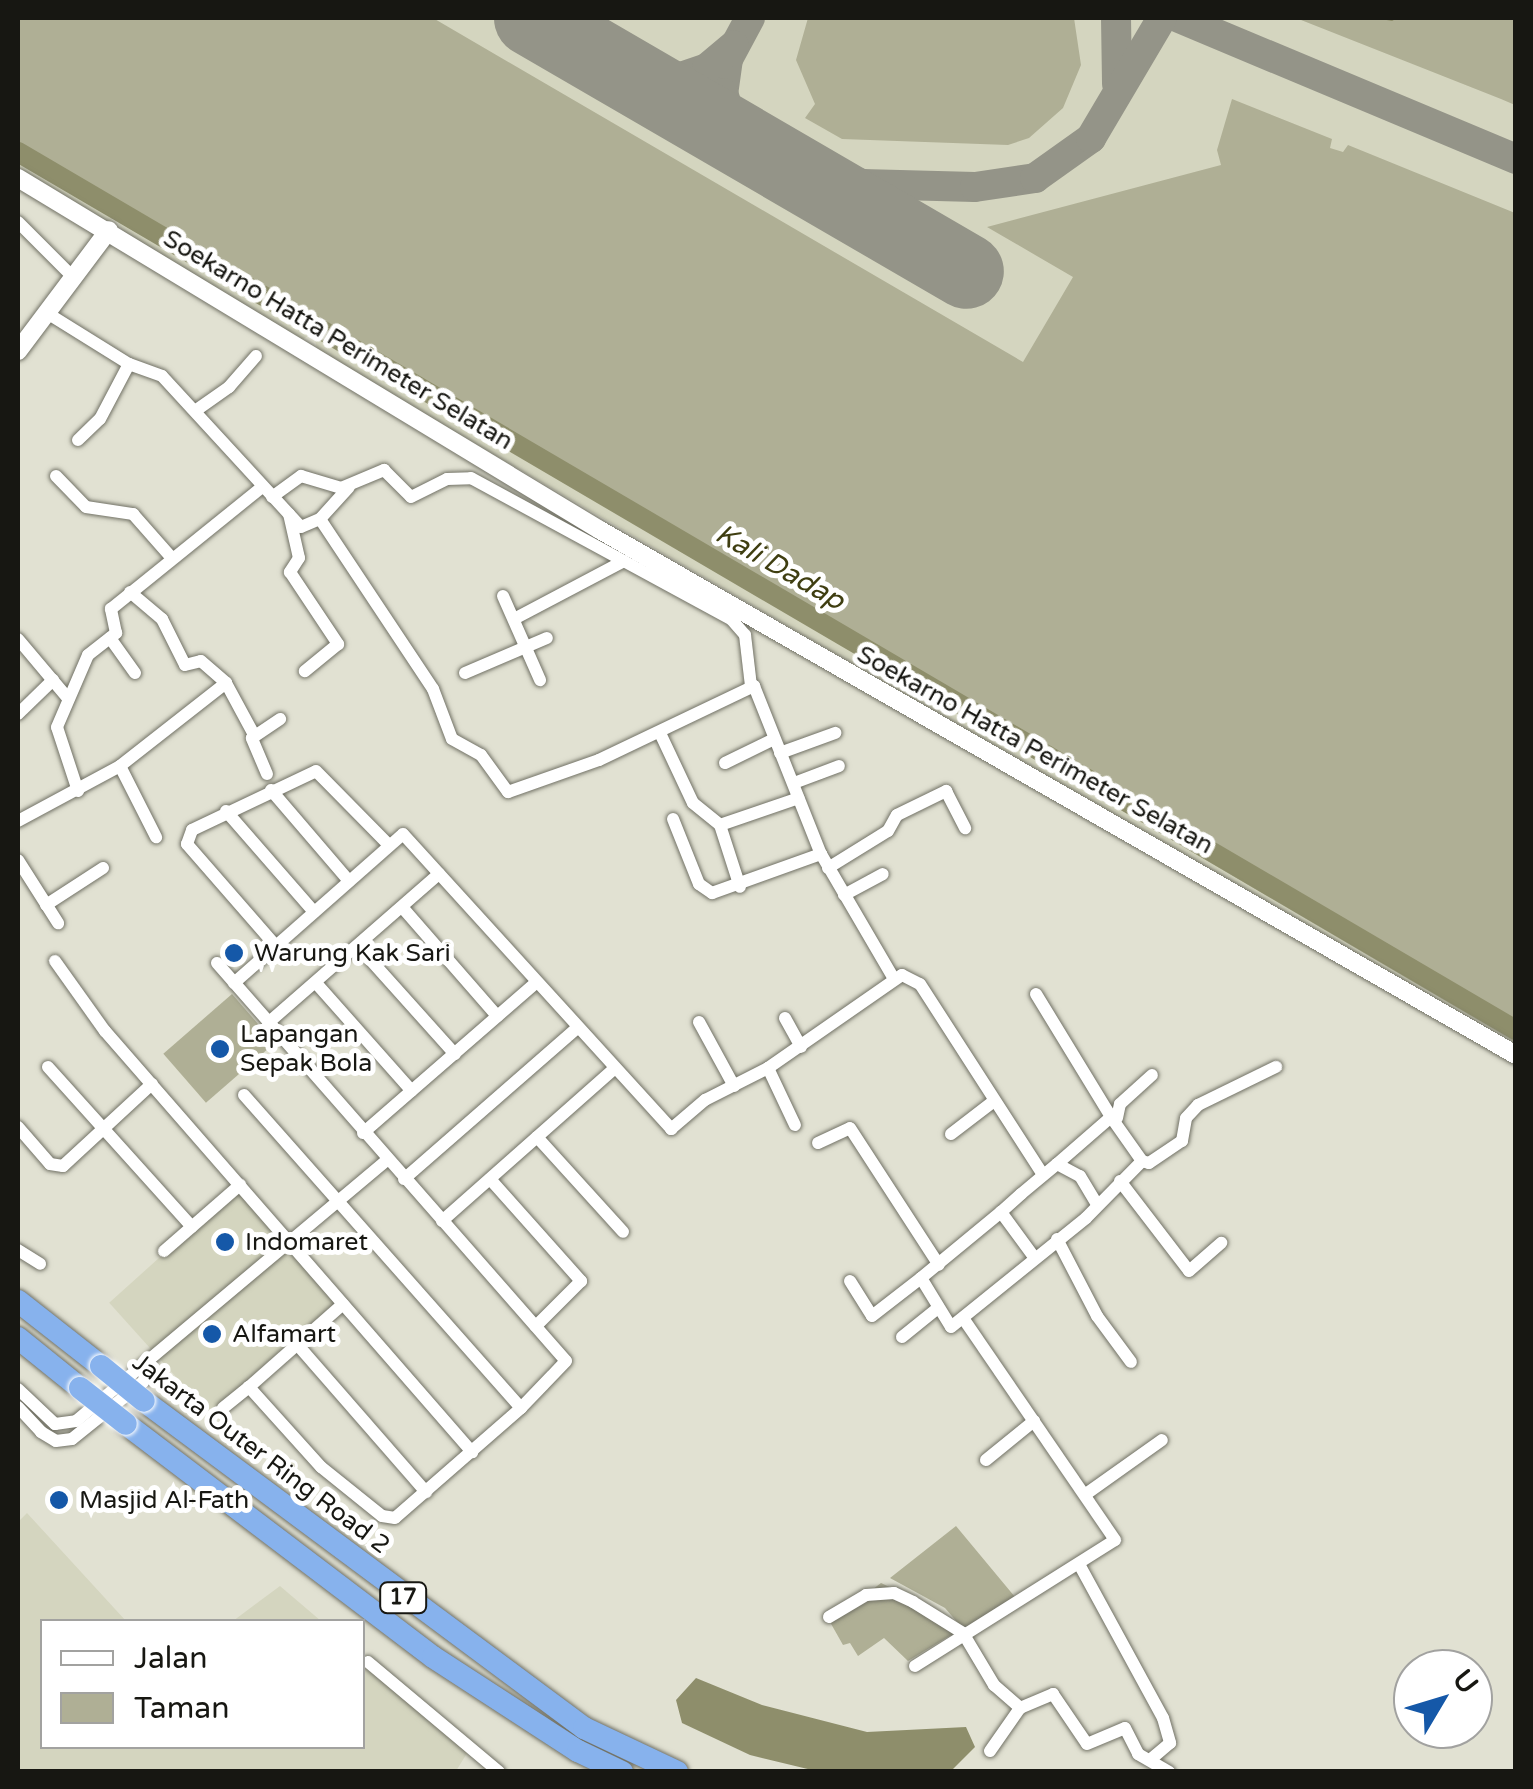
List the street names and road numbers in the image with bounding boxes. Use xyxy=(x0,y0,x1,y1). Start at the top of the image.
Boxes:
street label: Soekarno Hatta Perimeter Selatan xyxy=(158,224,518,456)
street label: Soekarno Hatta Perimeter Selatan xyxy=(852,639,1218,861)
street label: Jakarta Outer Ring Road 2 xyxy=(126,1347,396,1561)
road number: 17 xyxy=(378,1581,428,1615)

